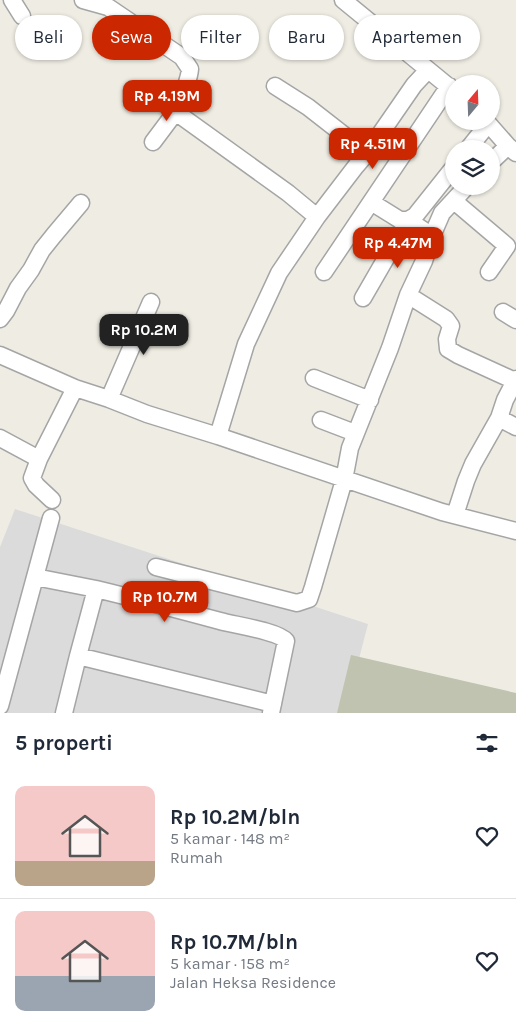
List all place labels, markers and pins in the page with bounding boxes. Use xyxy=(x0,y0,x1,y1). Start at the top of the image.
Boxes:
pin: Rp 4.19M xyxy=(115,80,219,122)
pin: Rp 4.51M xyxy=(321,128,425,170)
pin: Rp 4.47M xyxy=(346,226,450,269)
pin: Rp 10.2M xyxy=(92,314,196,356)
pin: Rp 10.7M xyxy=(113,580,217,623)

